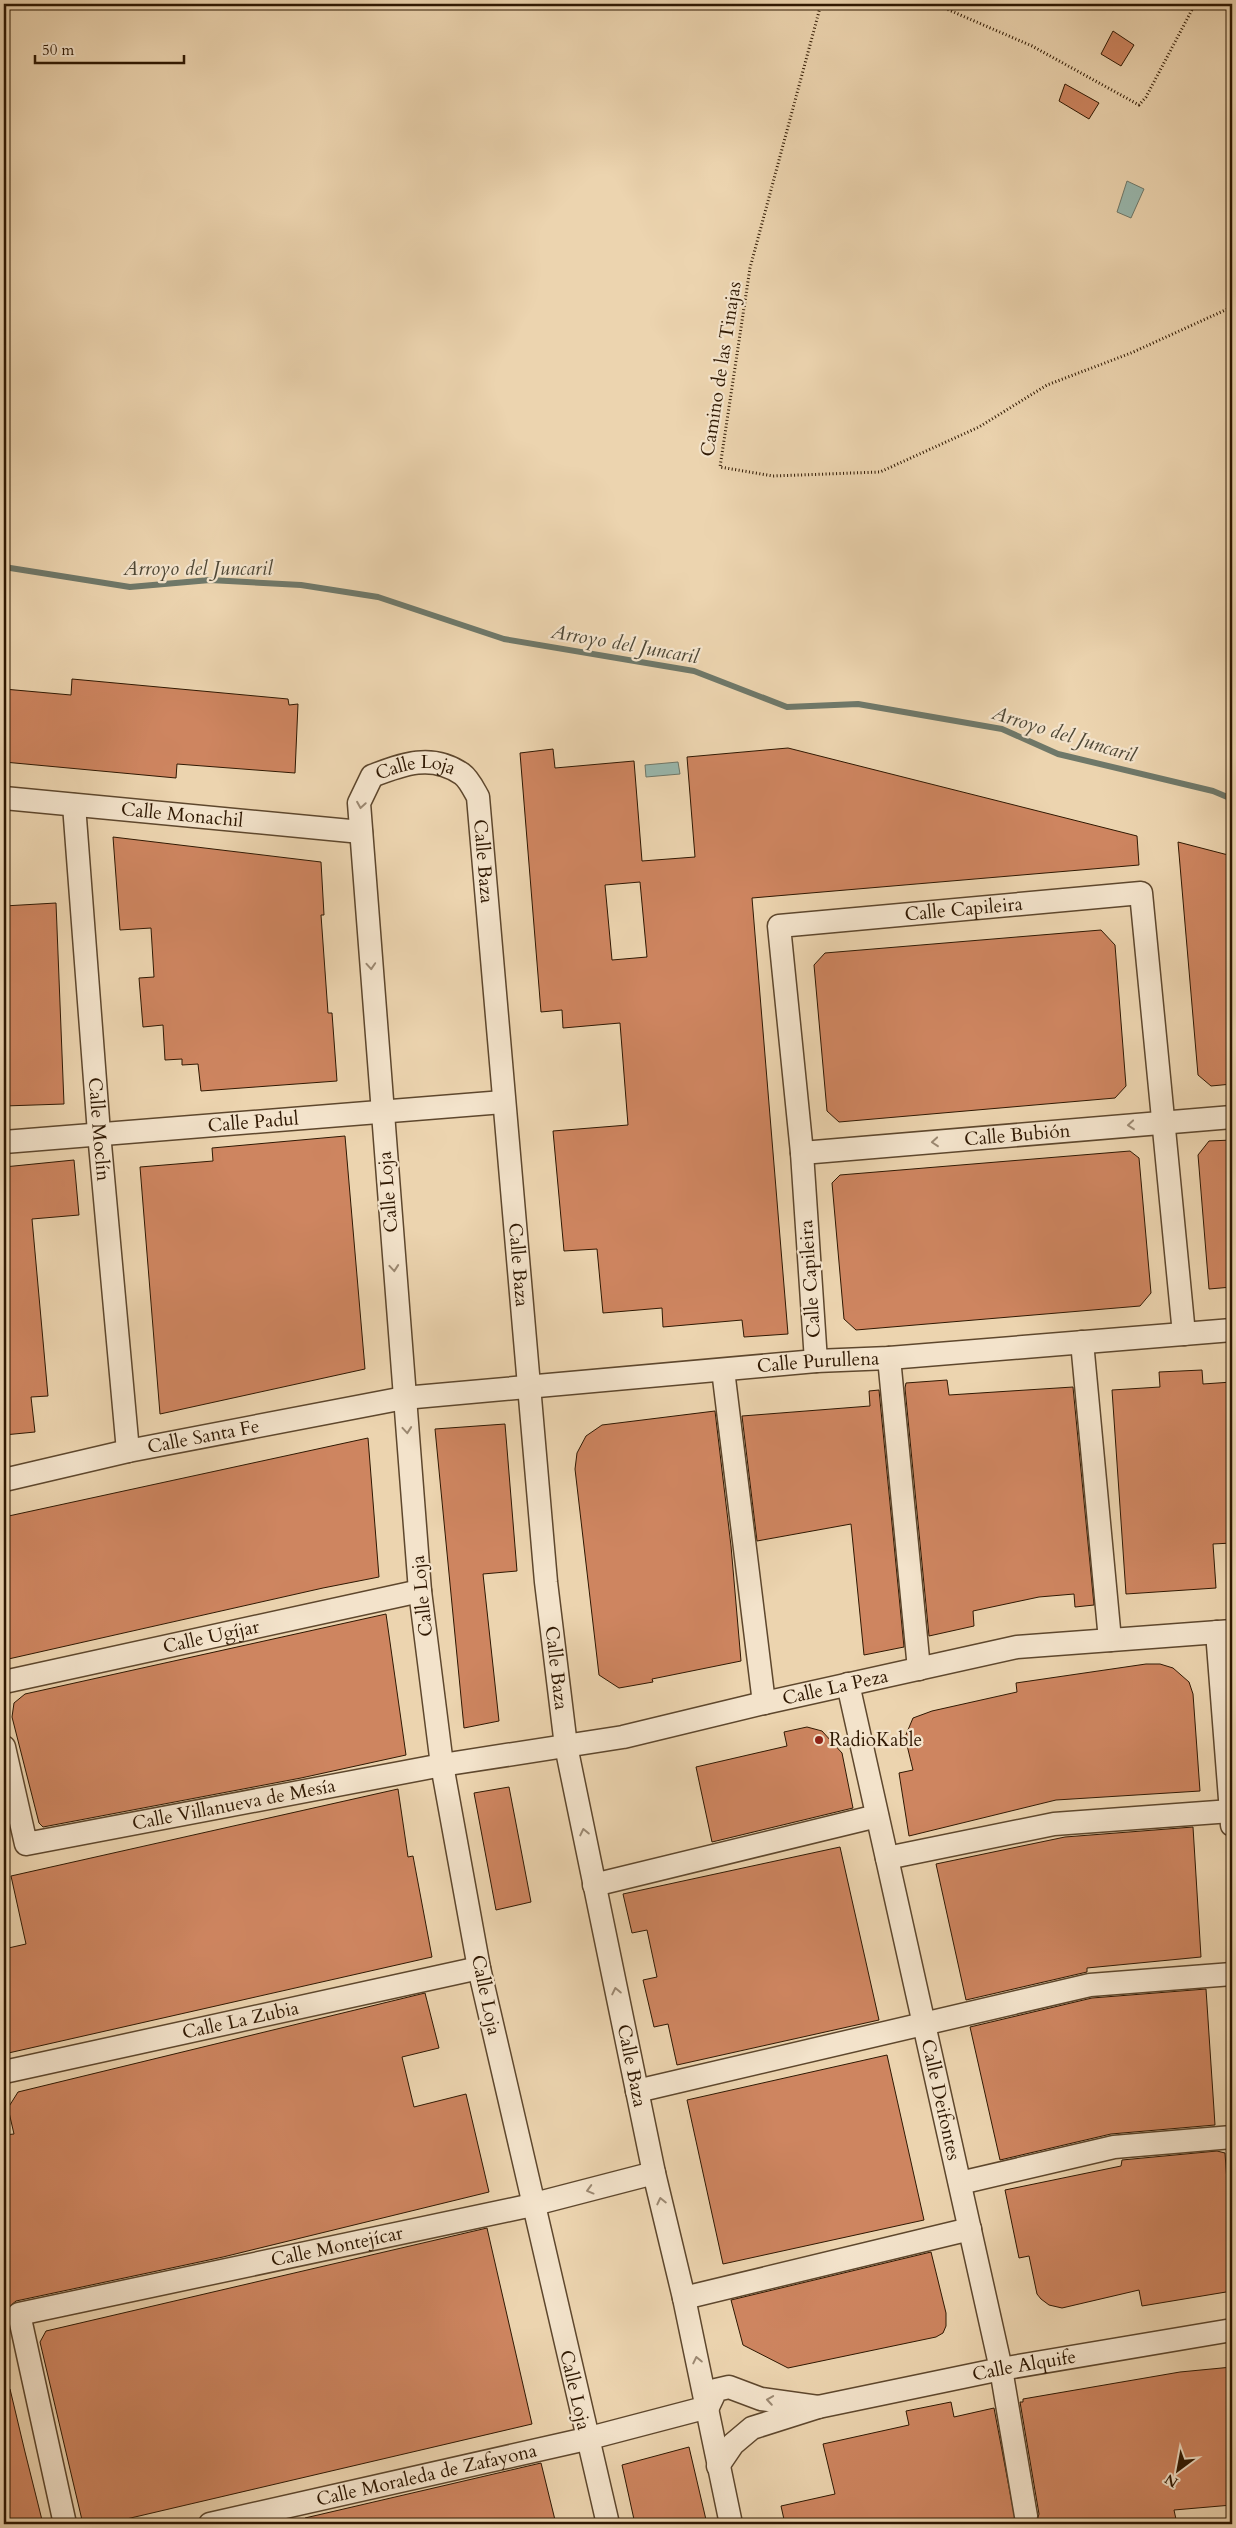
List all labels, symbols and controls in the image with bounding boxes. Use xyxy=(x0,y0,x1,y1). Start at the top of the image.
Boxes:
scale bar xyxy=(35,32,184,64)
text: 50 m xyxy=(42,40,74,60)
street label: Camino de las Tinajas xyxy=(694,280,748,458)
water label: Arroyo del Juncaril xyxy=(122,555,273,582)
water label: Arroyo del Juncaril xyxy=(548,618,701,670)
water label: Arroyo del Juncaril xyxy=(988,699,1140,769)
street label: Calle Loja xyxy=(372,749,460,787)
street label: Calle Monachil xyxy=(120,796,245,834)
one-way arrow xyxy=(357,800,367,809)
street label: Calle Baza xyxy=(467,818,500,904)
street label: Calle Capileira xyxy=(903,891,1024,927)
one-way arrow xyxy=(365,962,376,970)
street label: Calle Moclín xyxy=(82,1076,116,1182)
street label: Calle Padul xyxy=(207,1105,300,1139)
street label: Calle Bubión xyxy=(963,1118,1071,1152)
one-way arrow xyxy=(1127,1119,1135,1130)
one-way arrow xyxy=(930,1136,938,1147)
street label: Calle Loja xyxy=(371,1150,405,1234)
street label: Calle Capileira xyxy=(793,1219,827,1339)
street label: Calle Baza xyxy=(502,1222,535,1308)
one-way arrow xyxy=(388,1264,399,1272)
street label: Calle Purullena xyxy=(756,1345,880,1379)
street label: Calle Santa Fe xyxy=(145,1413,261,1460)
one-way arrow xyxy=(401,1426,412,1434)
street label: Calle Loja xyxy=(405,1554,439,1638)
street label: Calle Ugíjar xyxy=(160,1613,262,1660)
street label: Calle Baza xyxy=(538,1625,574,1711)
street label: Calle La Peza xyxy=(780,1663,891,1712)
place label: RadioKable xyxy=(829,1727,922,1753)
marker: RadioKable xyxy=(813,1734,825,1746)
street label: Calle Villanueva de Mesía xyxy=(130,1772,338,1837)
one-way arrow xyxy=(579,1827,589,1836)
street label: Calle Loja xyxy=(465,1952,507,2038)
one-way arrow xyxy=(612,1987,622,1995)
street label: Calle La Zubia xyxy=(180,1995,301,2046)
street label: Calle Baza xyxy=(611,2022,653,2109)
street label: Calle Deifontes xyxy=(915,2037,967,2163)
one-way arrow xyxy=(587,2184,595,2194)
one-way arrow xyxy=(656,2197,667,2206)
street label: Calle Montejícar xyxy=(269,2220,405,2273)
street label: Calle Alquife xyxy=(970,2344,1078,2388)
street label: Calle Loja xyxy=(553,2347,597,2433)
one-way arrow xyxy=(692,2355,703,2364)
one-way arrow xyxy=(765,2395,773,2406)
street label: Calle Moraleda de Zafayona xyxy=(314,2438,539,2513)
north arrow xyxy=(1154,2446,1204,2496)
text: N xyxy=(1161,2469,1182,2492)

